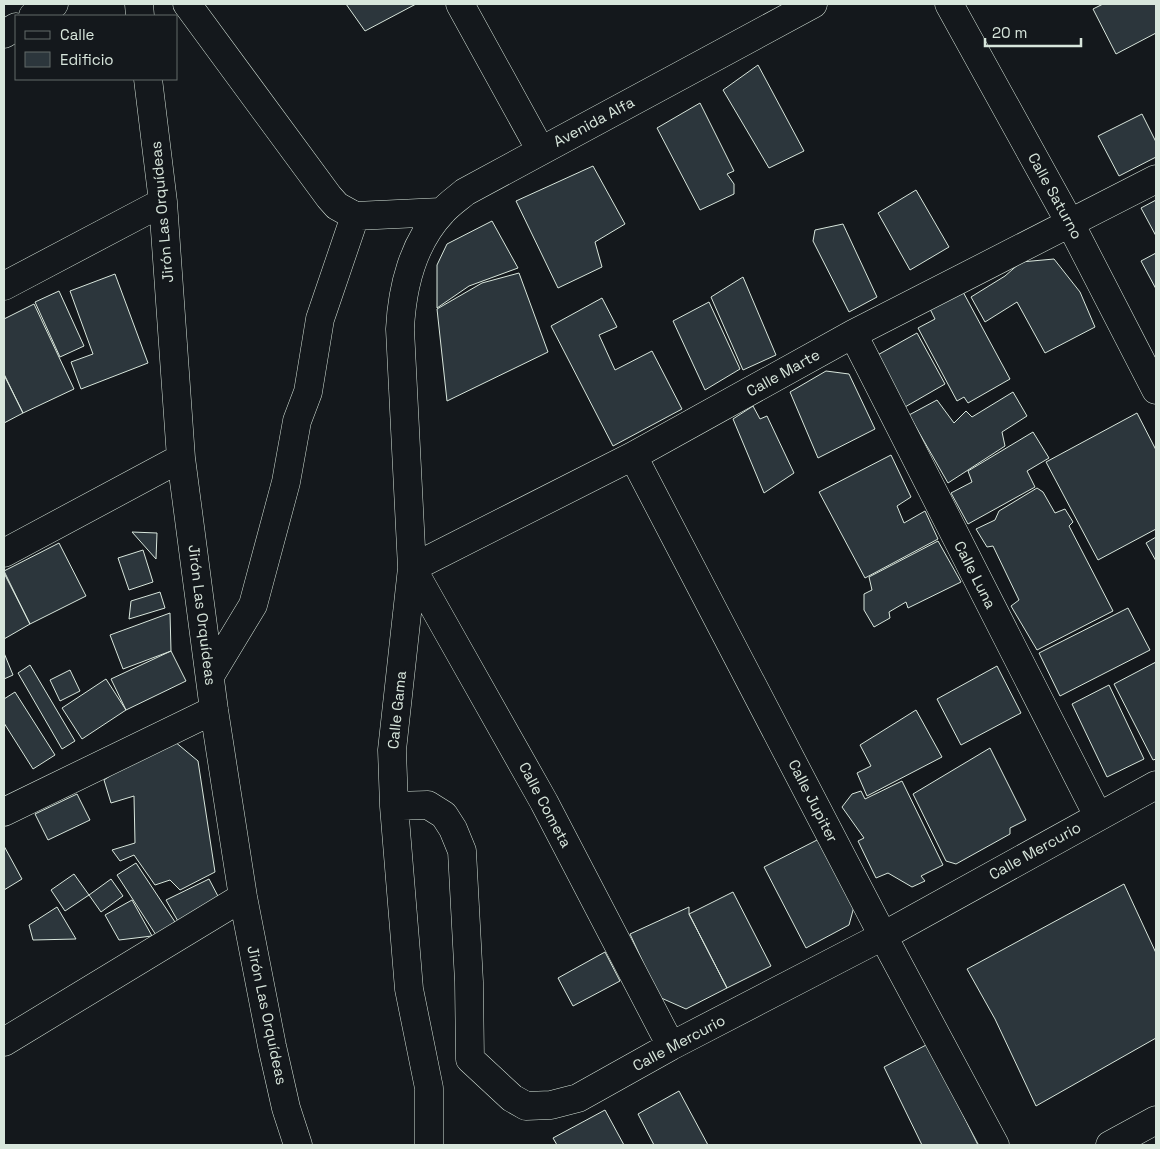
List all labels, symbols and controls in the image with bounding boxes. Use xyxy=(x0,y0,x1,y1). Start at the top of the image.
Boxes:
legend xyxy=(15,15,178,80)
scale bar xyxy=(985,15,1081,47)
text: 20 m xyxy=(992,23,1027,42)
text: Calle xyxy=(60,25,95,44)
text: Edificio xyxy=(60,50,114,69)
street label: Avenida Alfa xyxy=(550,92,638,151)
street label: Jirón Las Orquídeas xyxy=(146,141,177,283)
street label: Calle Saturno xyxy=(1024,149,1087,242)
street label: Calle Marte xyxy=(743,345,823,401)
street label: Calle Luna xyxy=(950,538,1001,612)
street label: Jirón Las Orquídeas xyxy=(184,543,221,687)
street label: Calle Gama xyxy=(383,670,410,750)
street label: Calle Jupiter xyxy=(784,756,843,846)
street label: Calle Cometa xyxy=(515,759,576,851)
street label: Calle Mercurio xyxy=(985,817,1084,884)
street label: Jirón Las Orquídeas xyxy=(243,944,292,1086)
street label: Calle Mercurio xyxy=(629,1010,728,1075)

